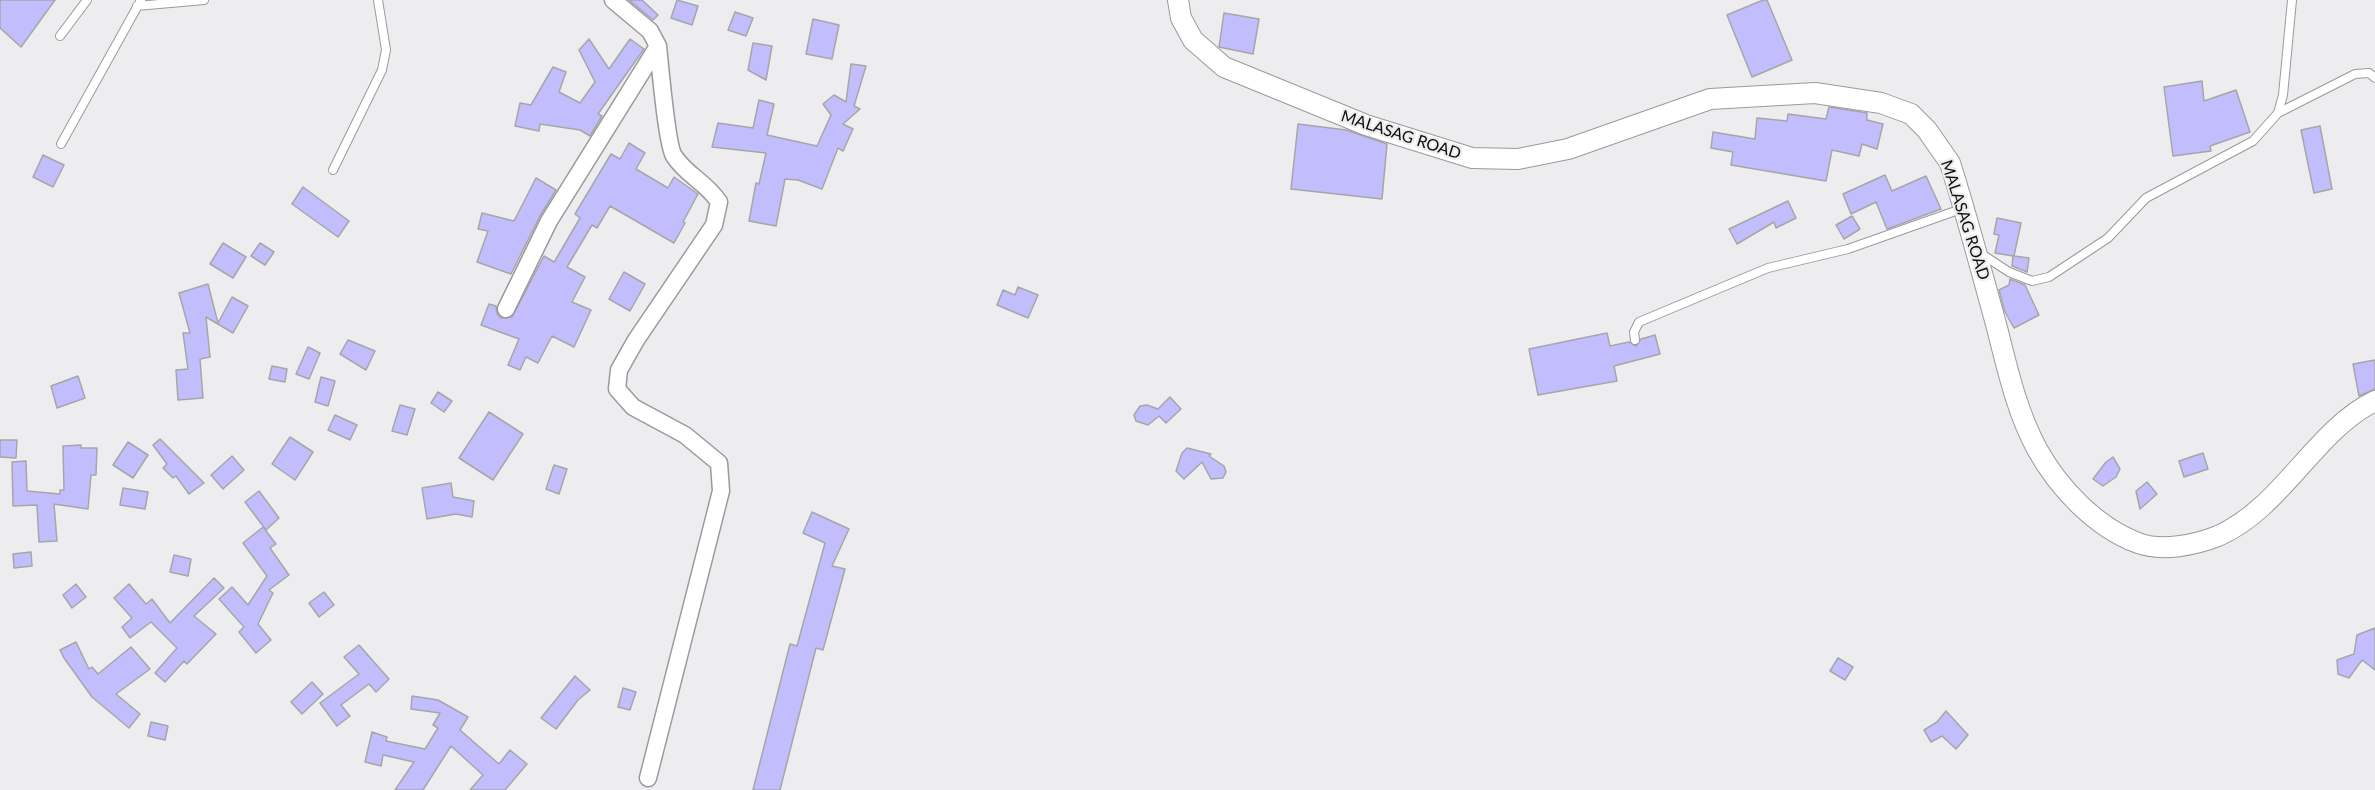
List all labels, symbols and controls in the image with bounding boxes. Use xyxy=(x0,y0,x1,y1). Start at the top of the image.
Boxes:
street label: MALASAG ROAD xyxy=(1339,107,1463,163)
street label: MALASAG ROAD xyxy=(1937,158,1993,282)

